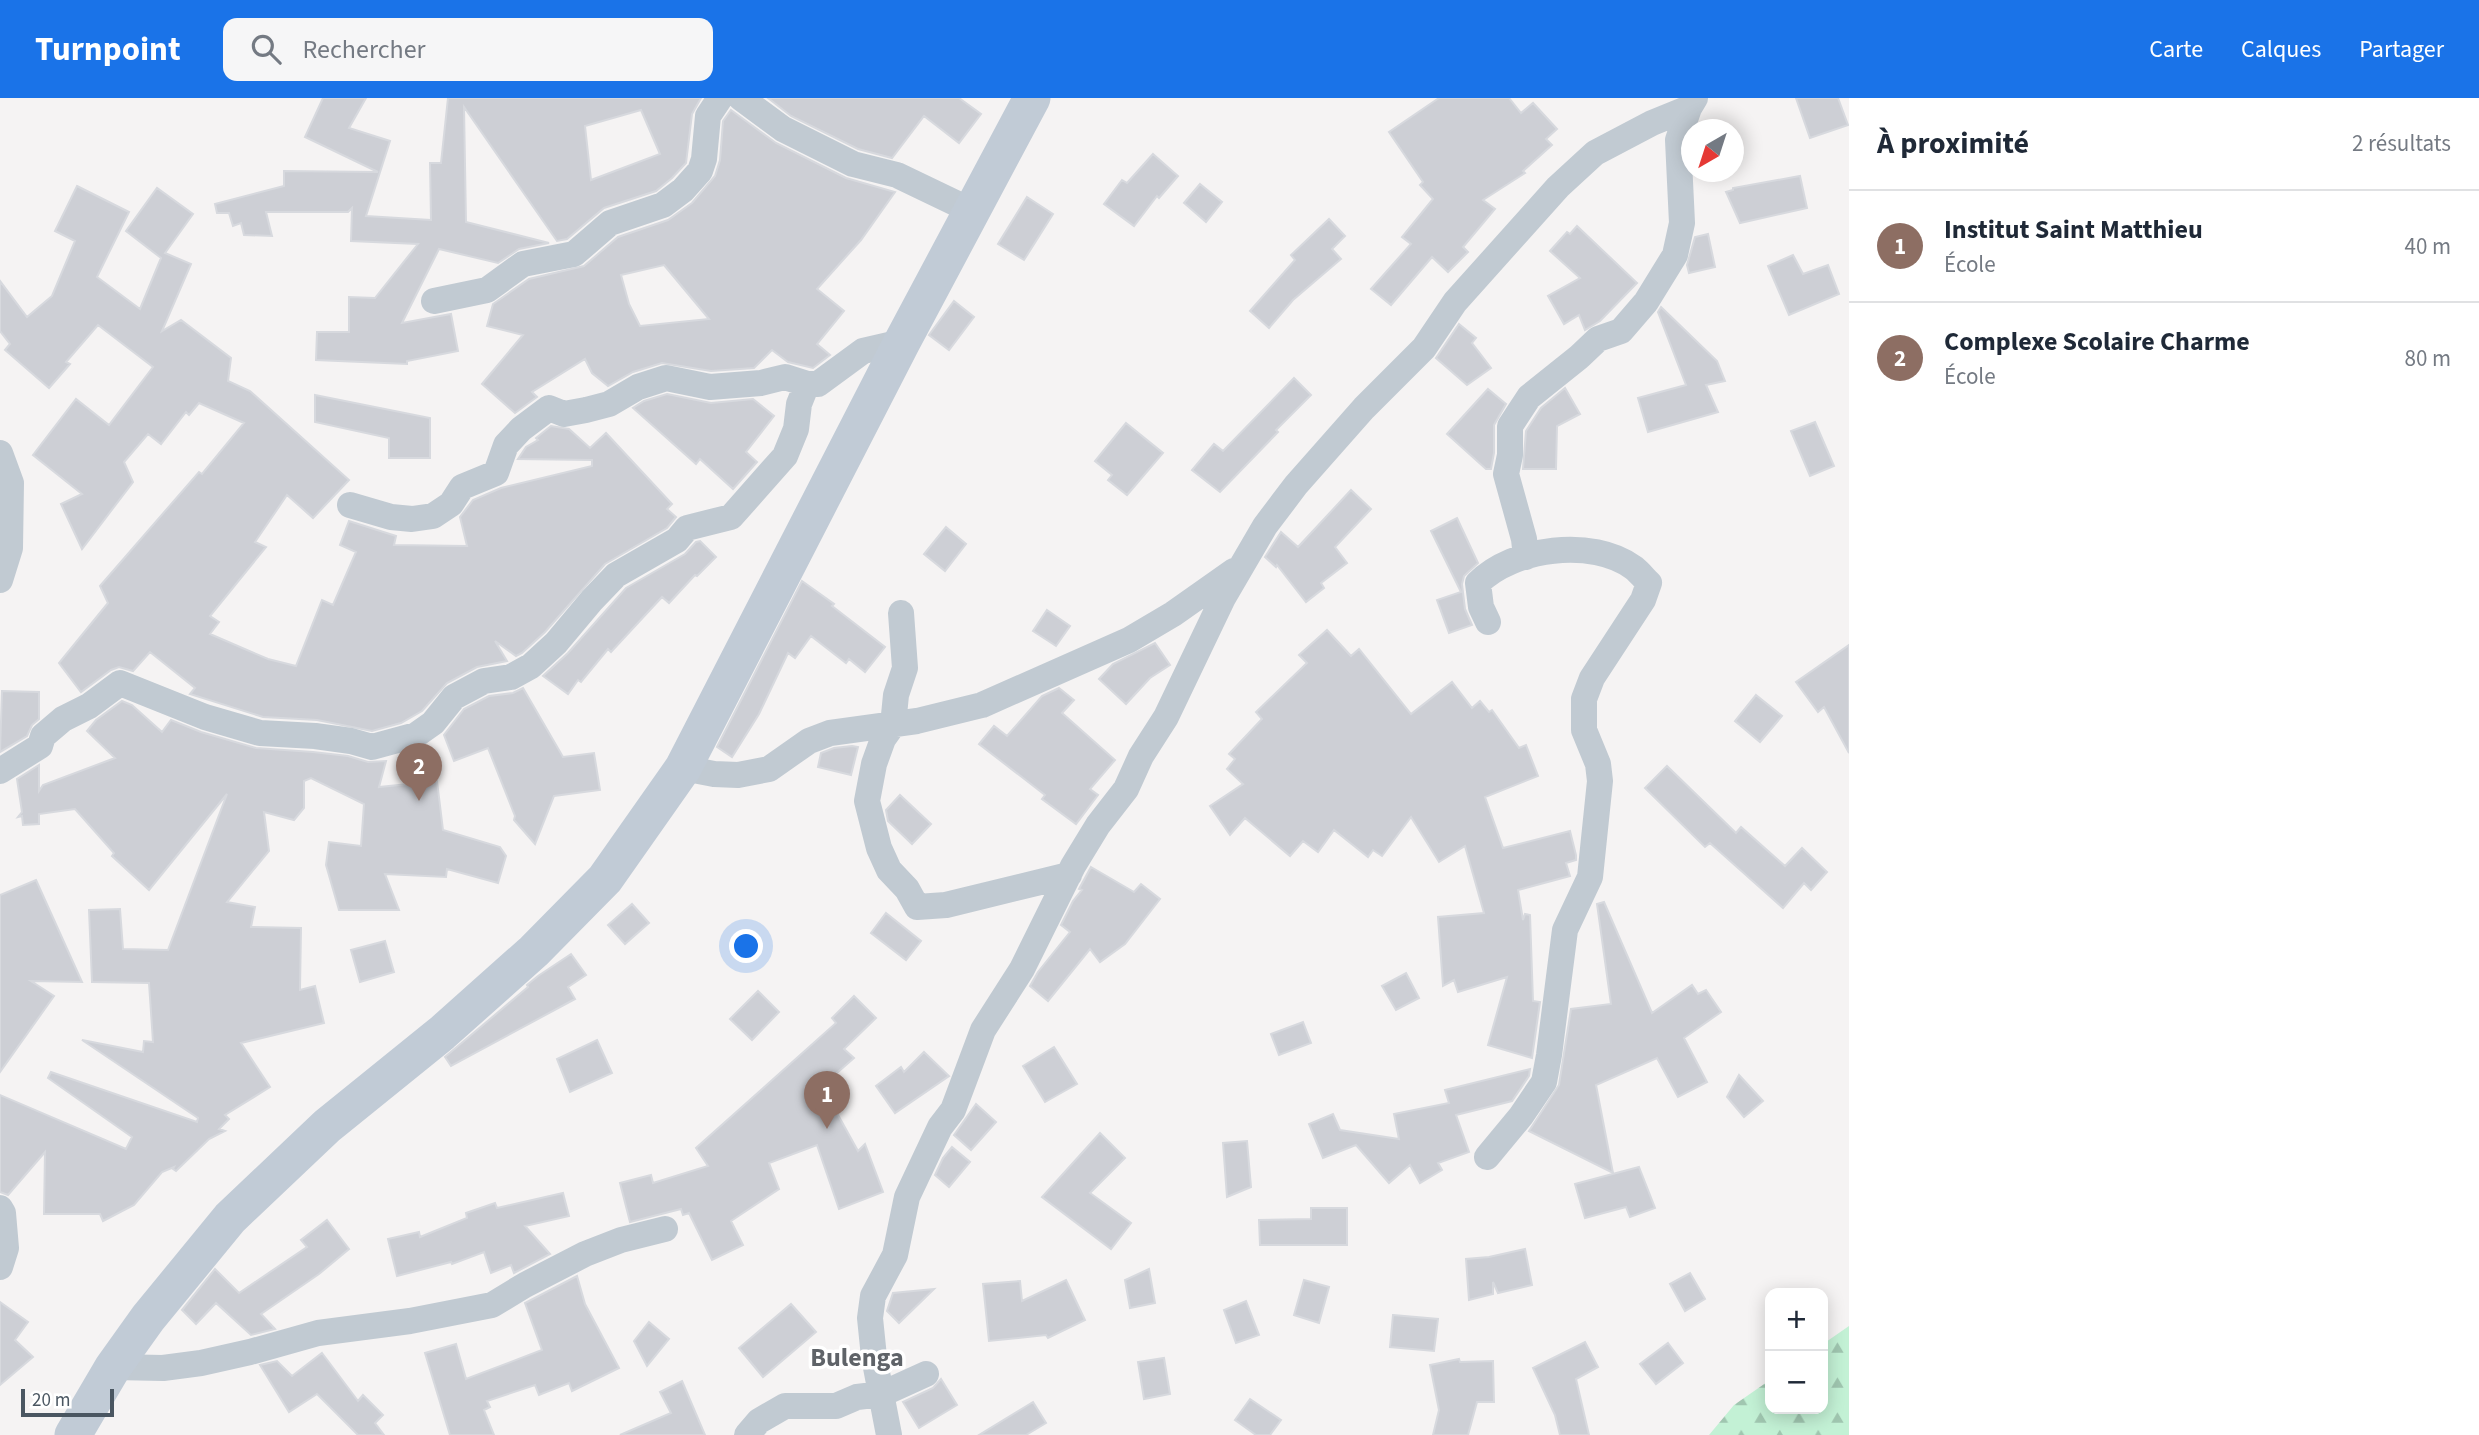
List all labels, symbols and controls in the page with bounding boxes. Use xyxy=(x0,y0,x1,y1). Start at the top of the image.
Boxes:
search box xyxy=(223,18,713,81)
text: Turnpoint xyxy=(35,26,181,73)
icon: search xyxy=(247,30,285,68)
text: Rechercher xyxy=(303,31,426,68)
text: Carte xyxy=(2149,32,2203,67)
text: Calques xyxy=(2241,32,2321,67)
text: Partager xyxy=(2359,32,2444,67)
north arrow xyxy=(1681,119,1744,182)
text: À proximité xyxy=(1877,122,2029,165)
text: 2 résultats xyxy=(2352,127,2451,160)
text: Institut Saint Matthieu xyxy=(1944,211,2203,248)
text: 1 xyxy=(1894,230,1906,263)
text: 40 m xyxy=(2404,230,2451,263)
text: École xyxy=(1944,248,1996,281)
text: Complexe Scolaire Charme xyxy=(1944,323,2250,360)
text: 2 xyxy=(1894,342,1906,375)
text: 80 m xyxy=(2404,342,2451,375)
text: École xyxy=(1944,360,1996,393)
pin: 2 xyxy=(396,743,442,801)
your location xyxy=(729,929,763,963)
pin: 1 xyxy=(804,1071,850,1129)
map controls xyxy=(1765,1288,1828,1414)
button: + xyxy=(1765,1288,1828,1351)
district label: Bulenga xyxy=(810,1339,904,1376)
button: − xyxy=(1765,1351,1828,1414)
scale bar xyxy=(21,1386,114,1418)
text: 20 m xyxy=(32,1387,70,1414)

